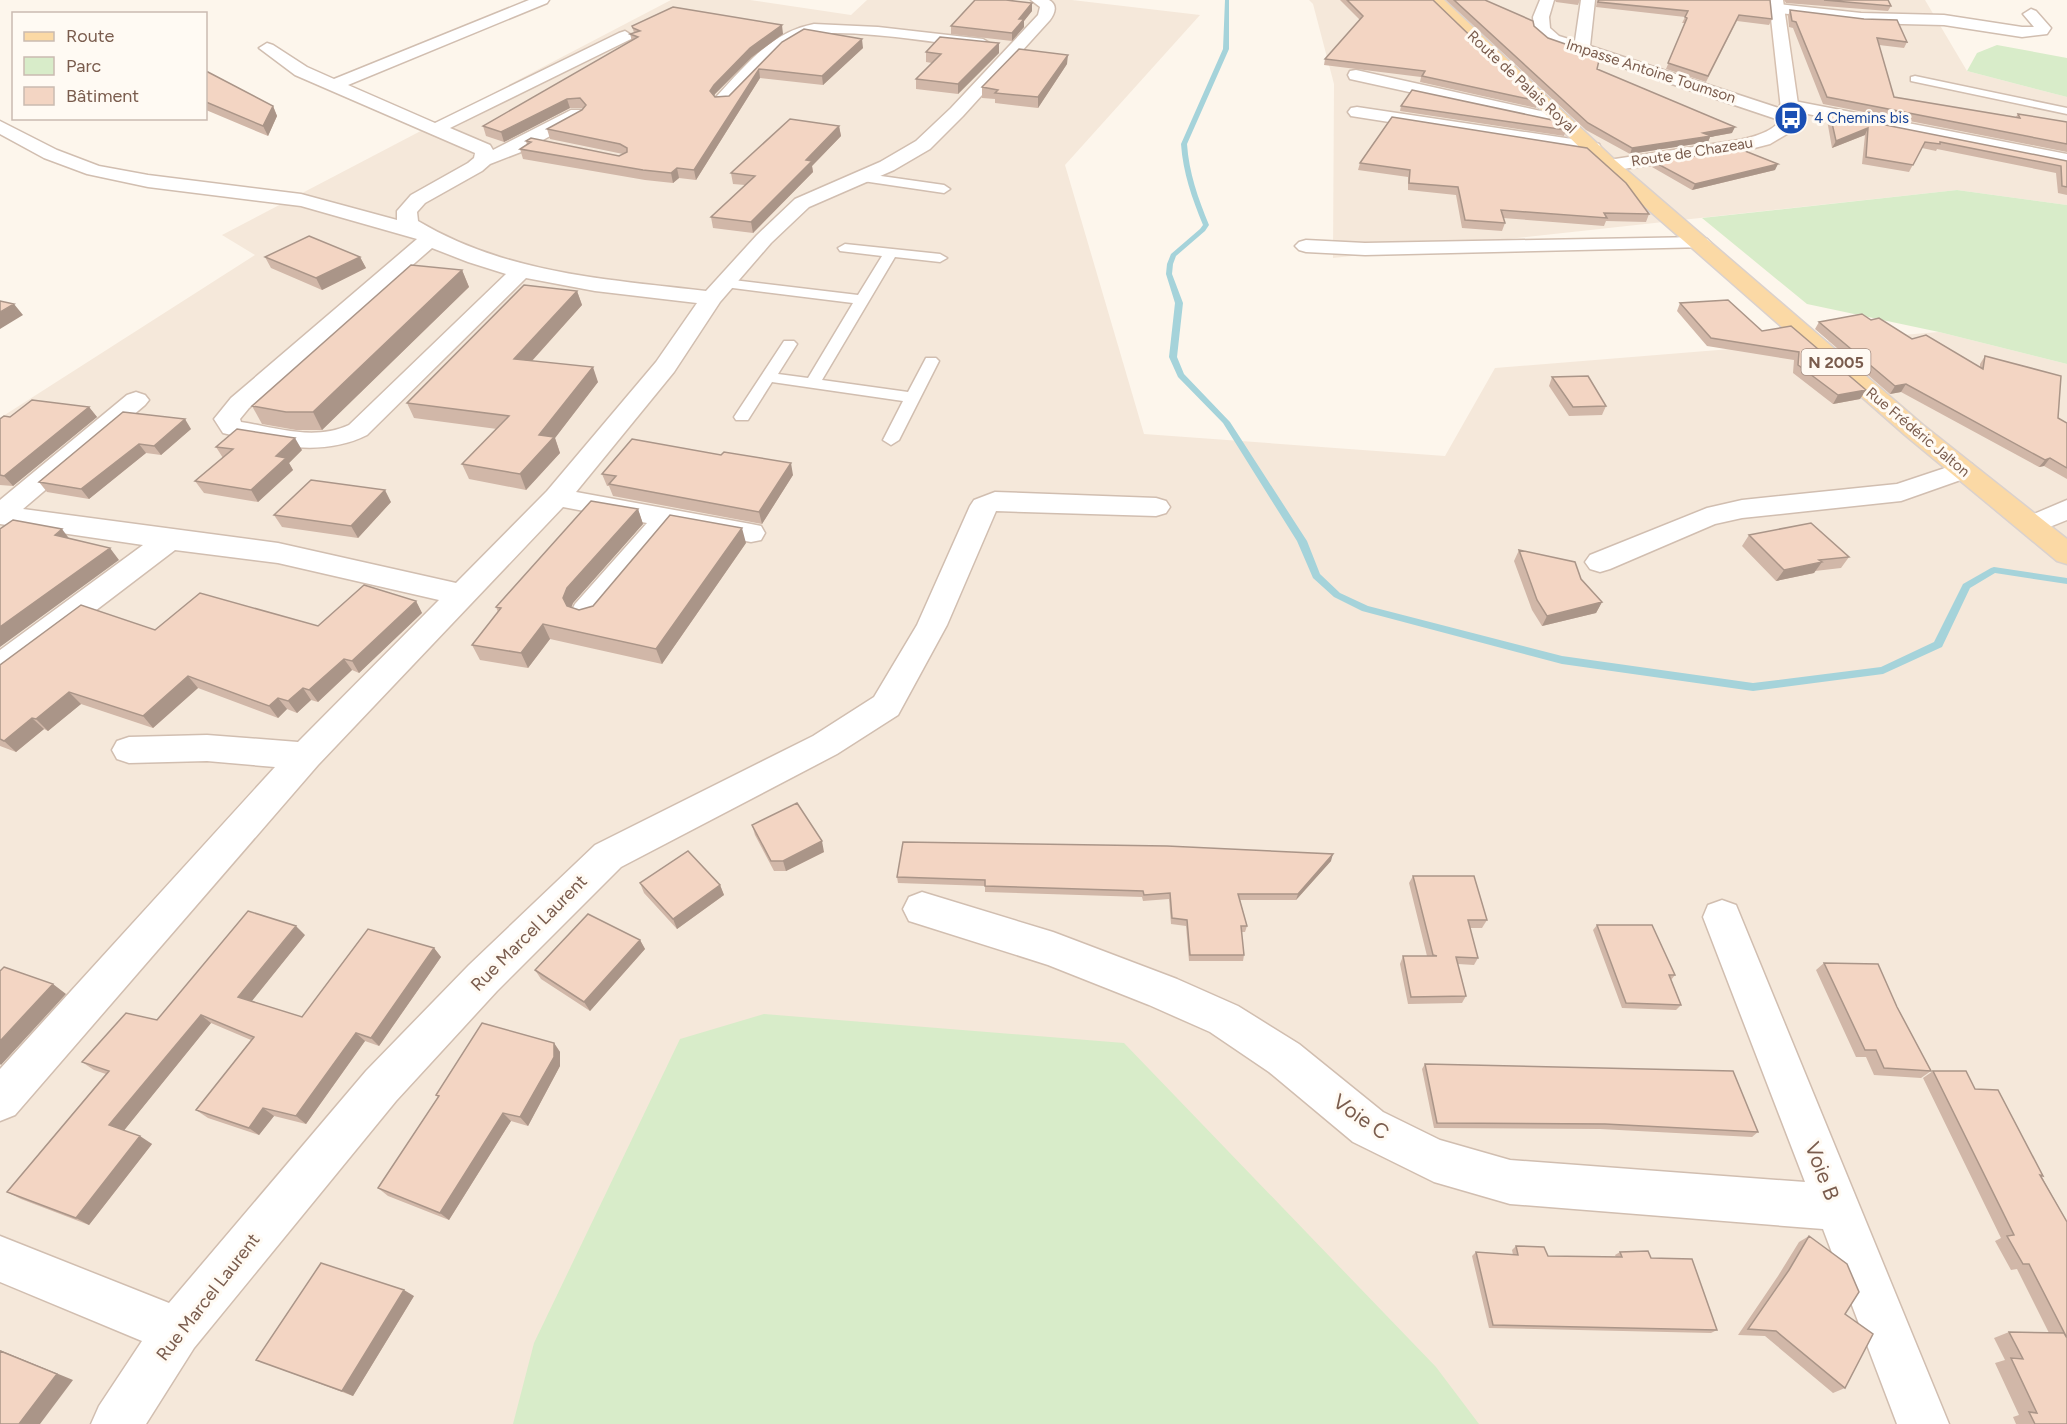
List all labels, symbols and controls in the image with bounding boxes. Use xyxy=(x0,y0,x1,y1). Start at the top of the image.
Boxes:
legend xyxy=(12,12,207,120)
text: Route xyxy=(66,25,115,47)
street label: Route de Palais Royal xyxy=(1464,27,1580,137)
street label: Impasse Antoine Toumson xyxy=(1564,35,1738,107)
text: Parc xyxy=(66,55,102,77)
text: Bâtiment xyxy=(66,85,139,107)
bus stop icon: 4 Chemins bis xyxy=(1773,100,1809,136)
place label: 4 Chemins bis xyxy=(1814,109,1909,127)
street label: Route de Chazeau xyxy=(1630,133,1754,171)
road number: N 2005 xyxy=(1802,349,1870,375)
street label: Rue Frédéric Jalton xyxy=(1863,383,1973,481)
street label: Rue Marcel Laurent xyxy=(466,870,592,996)
street label: Voie C xyxy=(1328,1088,1394,1145)
street label: Voie B xyxy=(1800,1138,1845,1203)
street label: Rue Marcel Laurent xyxy=(151,1229,265,1365)

